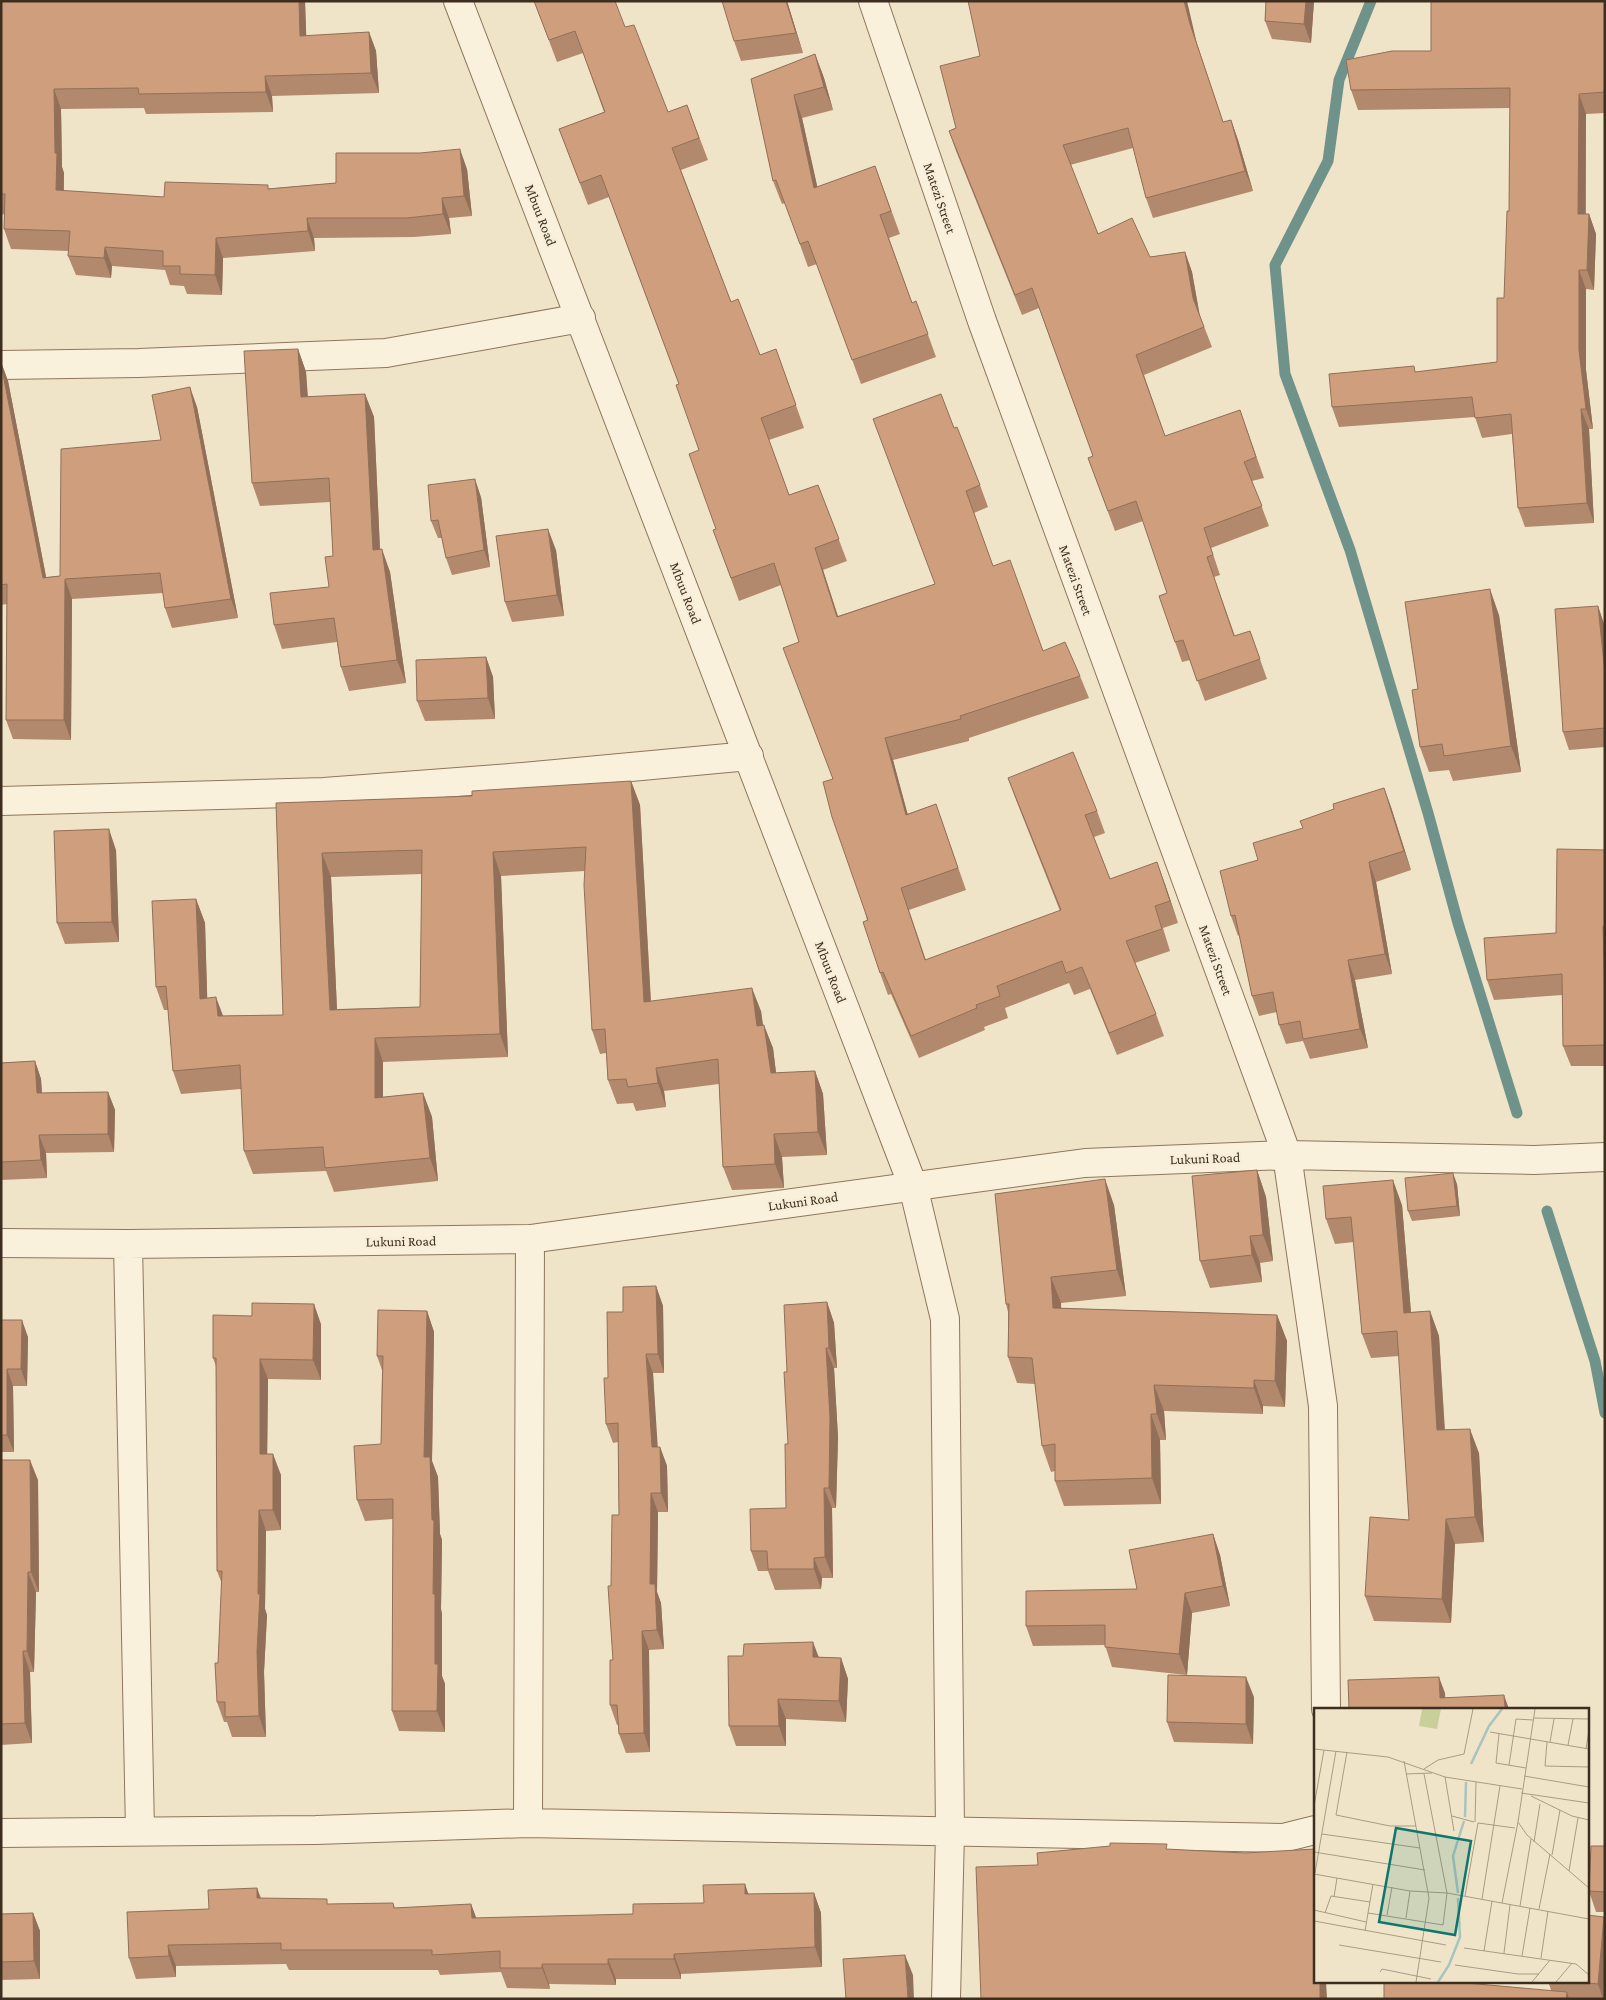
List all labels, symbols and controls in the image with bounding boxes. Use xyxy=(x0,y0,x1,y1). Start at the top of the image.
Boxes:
street label: Matezi Street xyxy=(920,160,960,236)
street label: Mbuu Road xyxy=(522,182,560,249)
street label: Matezi Street xyxy=(1056,543,1096,618)
street label: Mbuu Road xyxy=(667,560,705,627)
street label: Matezi Street xyxy=(1196,923,1236,998)
street label: Mbuu Road xyxy=(812,939,850,1006)
street label: Lukuni Road xyxy=(1169,1149,1241,1167)
street label: Lukuni Road xyxy=(767,1188,840,1214)
street label: Lukuni Road xyxy=(366,1232,437,1250)
inset map xyxy=(1314,1708,1588,1982)

